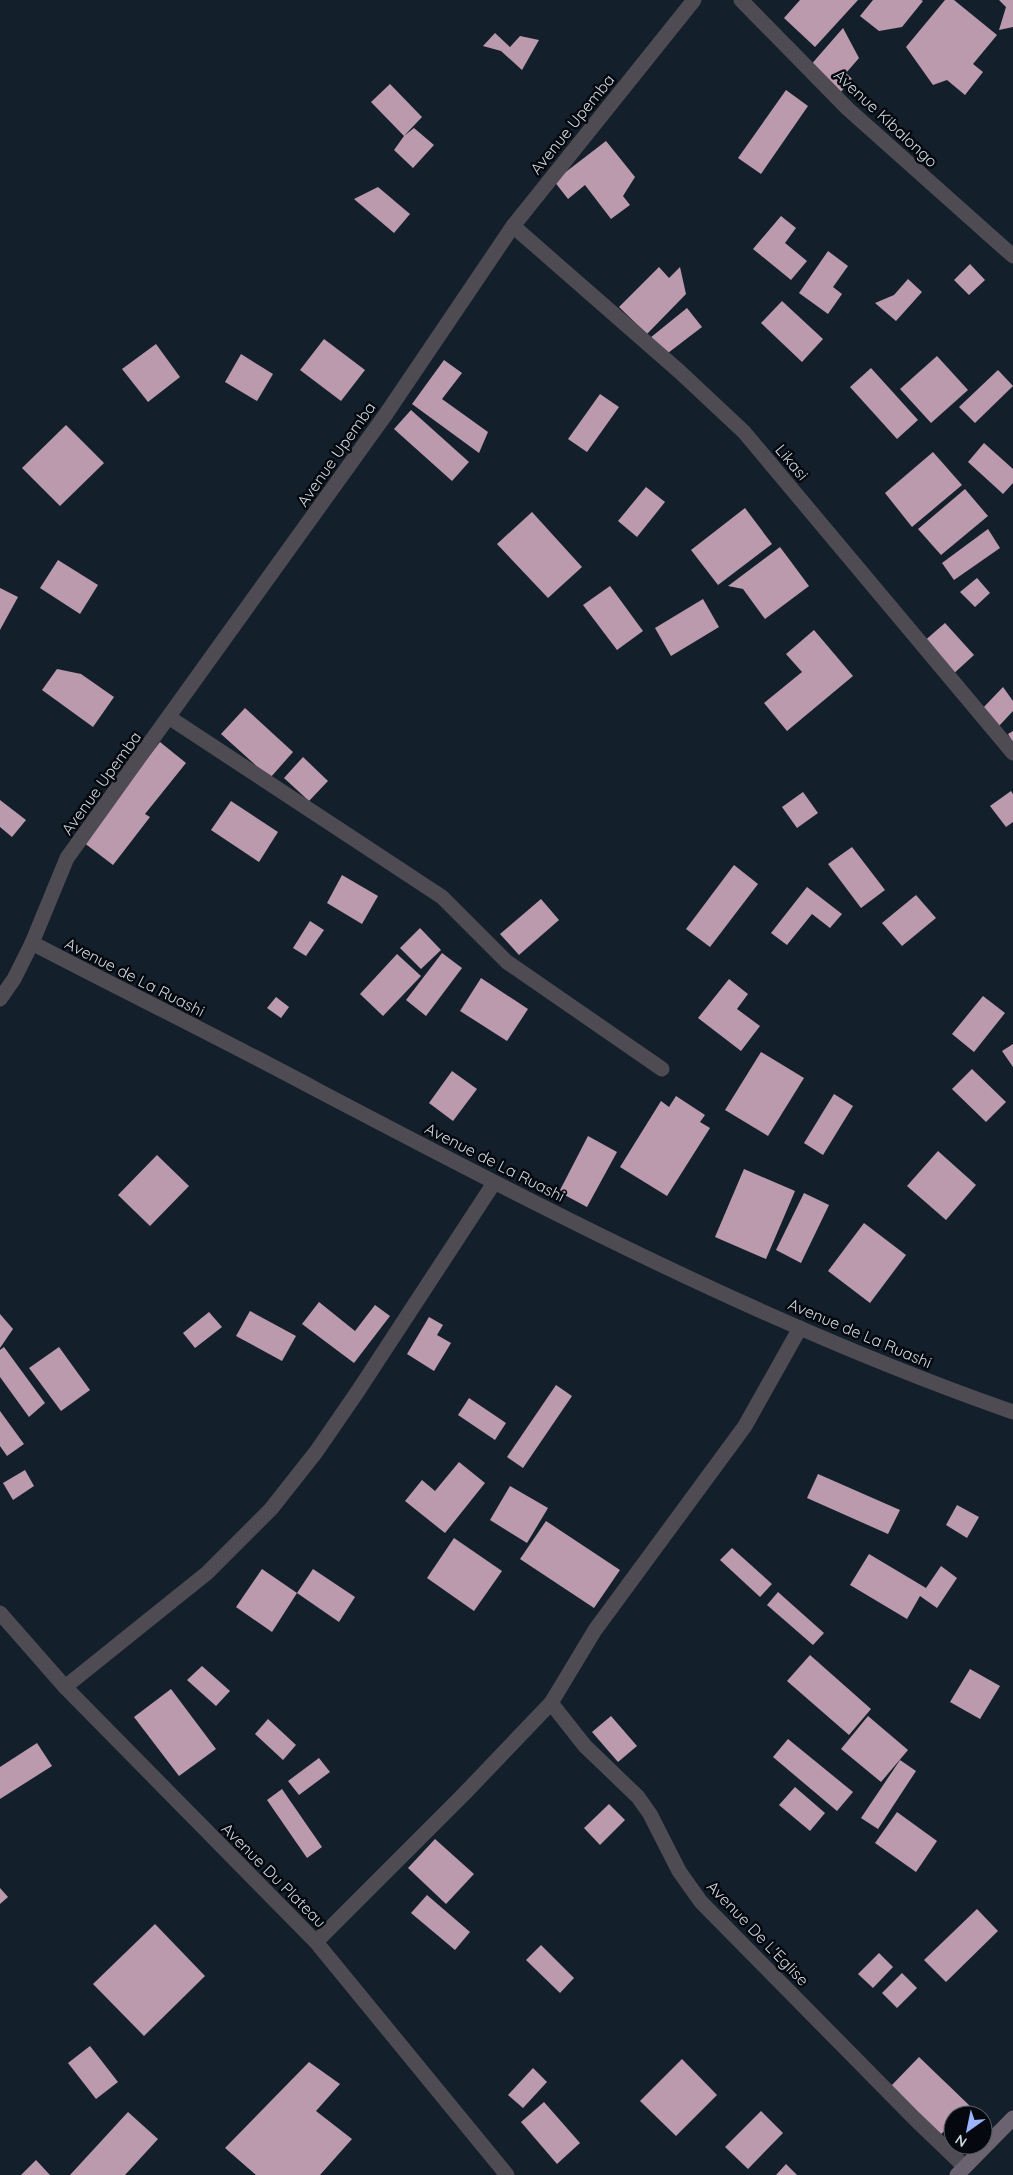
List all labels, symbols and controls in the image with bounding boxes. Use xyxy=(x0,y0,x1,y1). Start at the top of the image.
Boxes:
street label: Avenue Kibalongo xyxy=(830,65,942,171)
street label: Avenue Upemba xyxy=(525,70,619,178)
street label: Avenue Upemba xyxy=(292,398,380,510)
street label: Likasi xyxy=(771,440,813,484)
street label: Avenue Upemba xyxy=(57,727,145,839)
street label: Avenue de La Ruashi xyxy=(62,933,208,1021)
street label: Avenue de La Ruashi xyxy=(422,1118,568,1206)
street label: Avenue de La Ruashi xyxy=(785,1294,935,1372)
street label: Avenue Du Plateau xyxy=(217,1818,331,1932)
street label: Avenue De L'Eglise xyxy=(703,1876,813,1990)
north arrow xyxy=(943,2105,993,2155)
text: N xyxy=(952,2131,970,2151)

